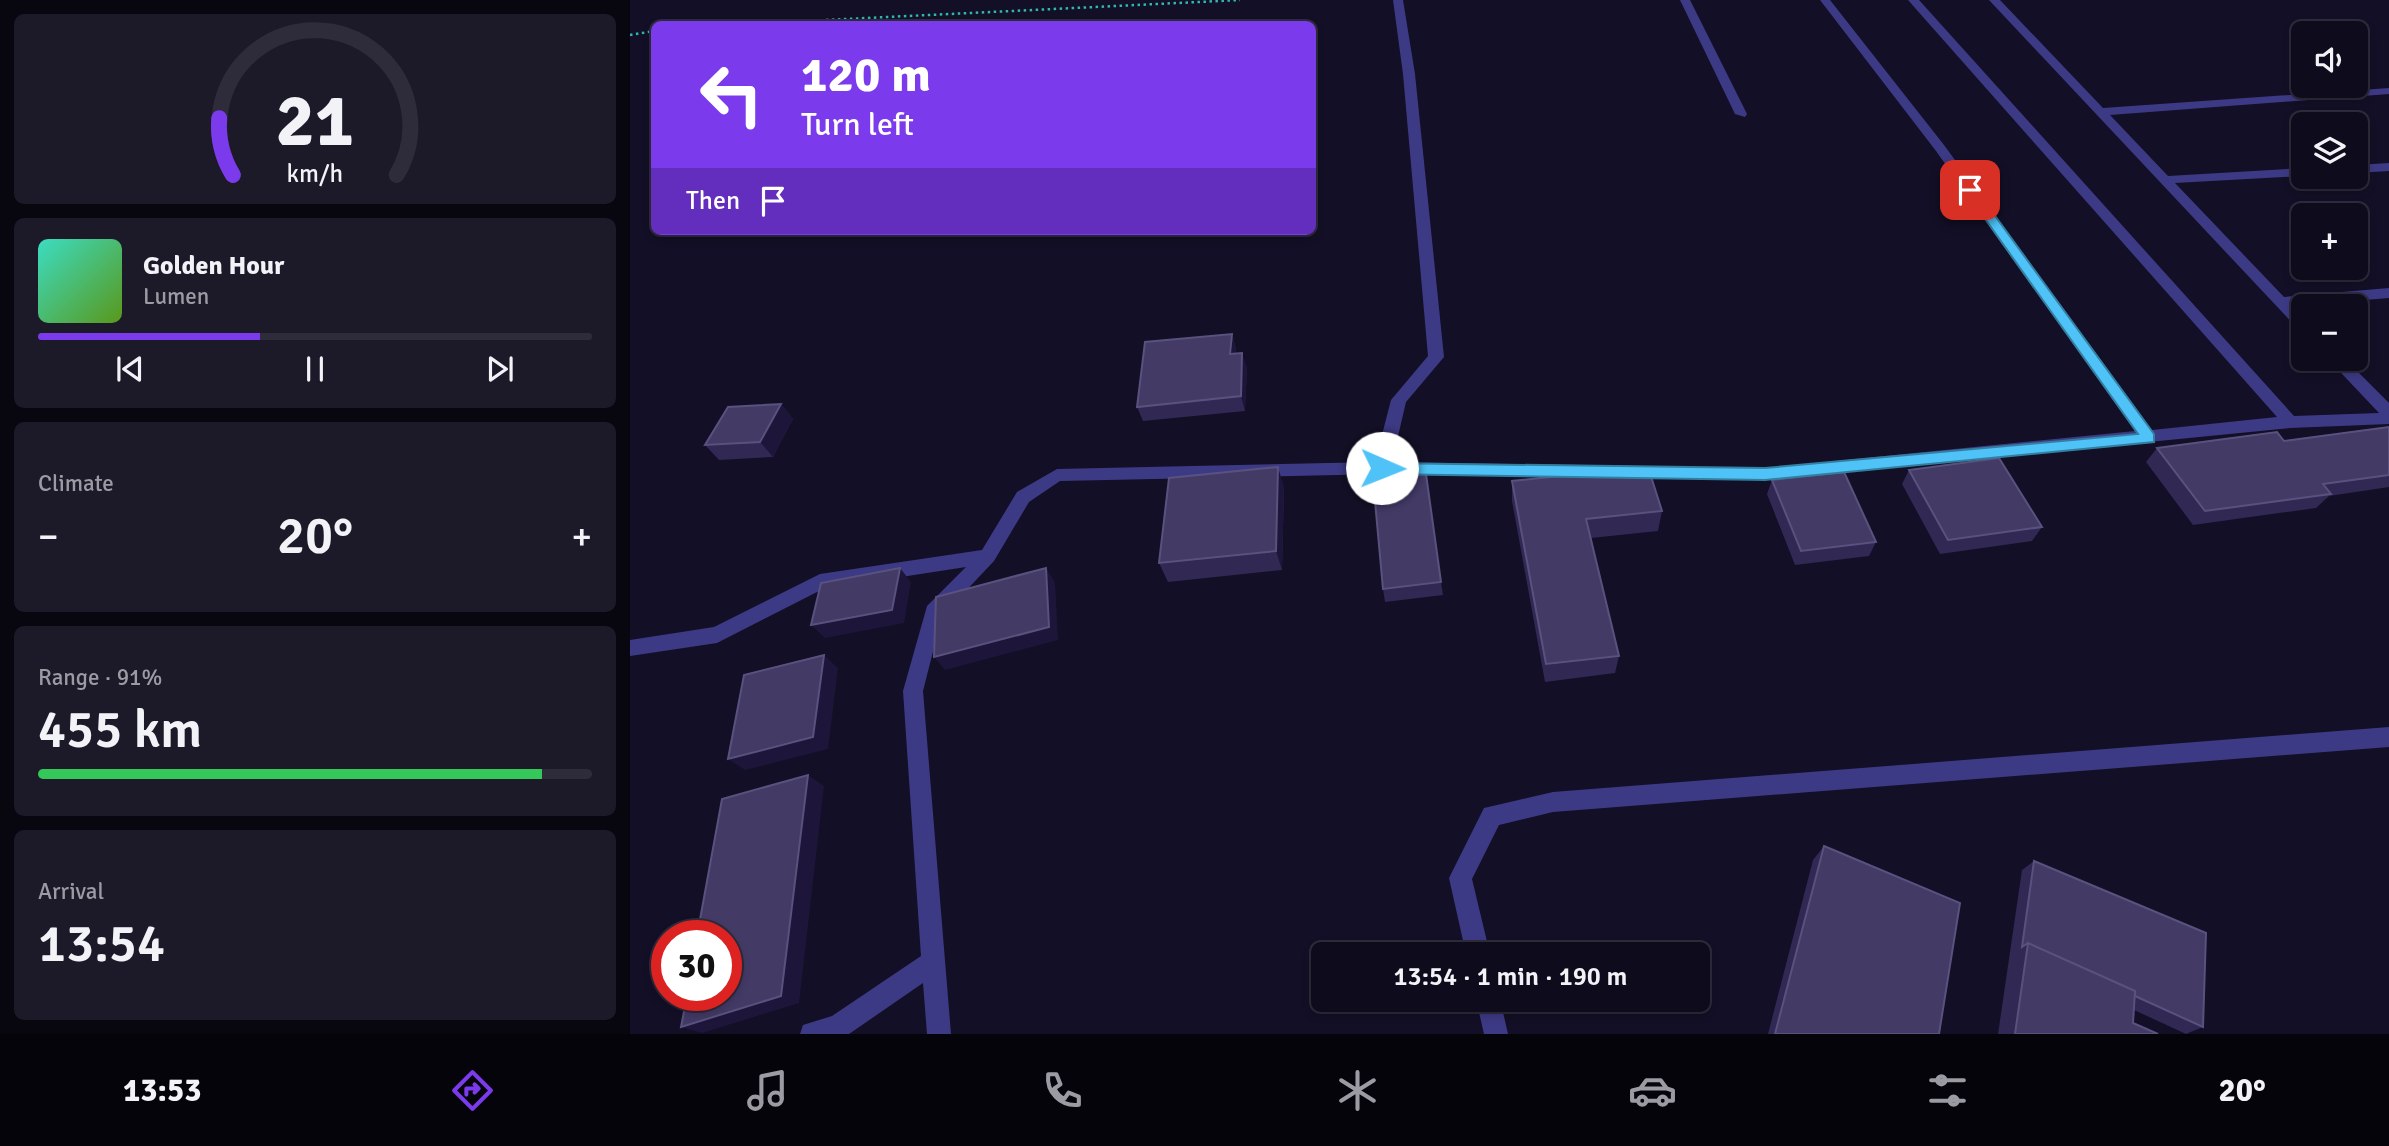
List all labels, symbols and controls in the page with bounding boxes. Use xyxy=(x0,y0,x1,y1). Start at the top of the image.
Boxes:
map controls xyxy=(2291,21,2368,371)
button: sound xyxy=(2291,21,2368,98)
text: 120 m xyxy=(801,45,931,105)
icon: left xyxy=(686,49,777,140)
text: 21 xyxy=(276,77,354,166)
text: Turn left xyxy=(801,105,914,144)
button: layers xyxy=(2291,112,2368,189)
text: km/h xyxy=(287,158,343,189)
pin xyxy=(1940,160,2000,220)
icon: arrive xyxy=(1951,171,1989,209)
icon: arrive xyxy=(754,182,792,220)
text: Then xyxy=(686,185,740,217)
button: + xyxy=(2291,203,2368,280)
text: Golden Hour xyxy=(143,250,284,282)
text: Lumen xyxy=(143,282,209,311)
button: − xyxy=(2291,294,2368,371)
icon: previous xyxy=(111,350,149,388)
icon: pause xyxy=(296,350,334,388)
icon: next xyxy=(481,350,519,388)
position arrow xyxy=(1345,431,1419,505)
text: Climate xyxy=(38,469,114,498)
text: 20° xyxy=(277,504,353,568)
text: − xyxy=(38,513,59,560)
text: + xyxy=(571,513,592,560)
text: Range · 91% xyxy=(38,663,162,692)
text: 455 km xyxy=(38,698,202,762)
text: Arrival xyxy=(38,877,104,906)
text: 13:54 xyxy=(38,912,165,976)
speed limit sign: 30 xyxy=(651,920,742,1011)
text: 13:54 · 1 min · 190 m xyxy=(1394,961,1627,993)
icon: directions xyxy=(448,1066,497,1115)
icon: music xyxy=(743,1066,792,1115)
icon: phone xyxy=(1038,1066,1087,1115)
icon: climate xyxy=(1333,1066,1382,1115)
icon: car xyxy=(1628,1066,1677,1115)
icon: filters xyxy=(1923,1066,1972,1115)
text: 13:53 xyxy=(123,1071,202,1110)
text: 20° xyxy=(2218,1071,2266,1110)

